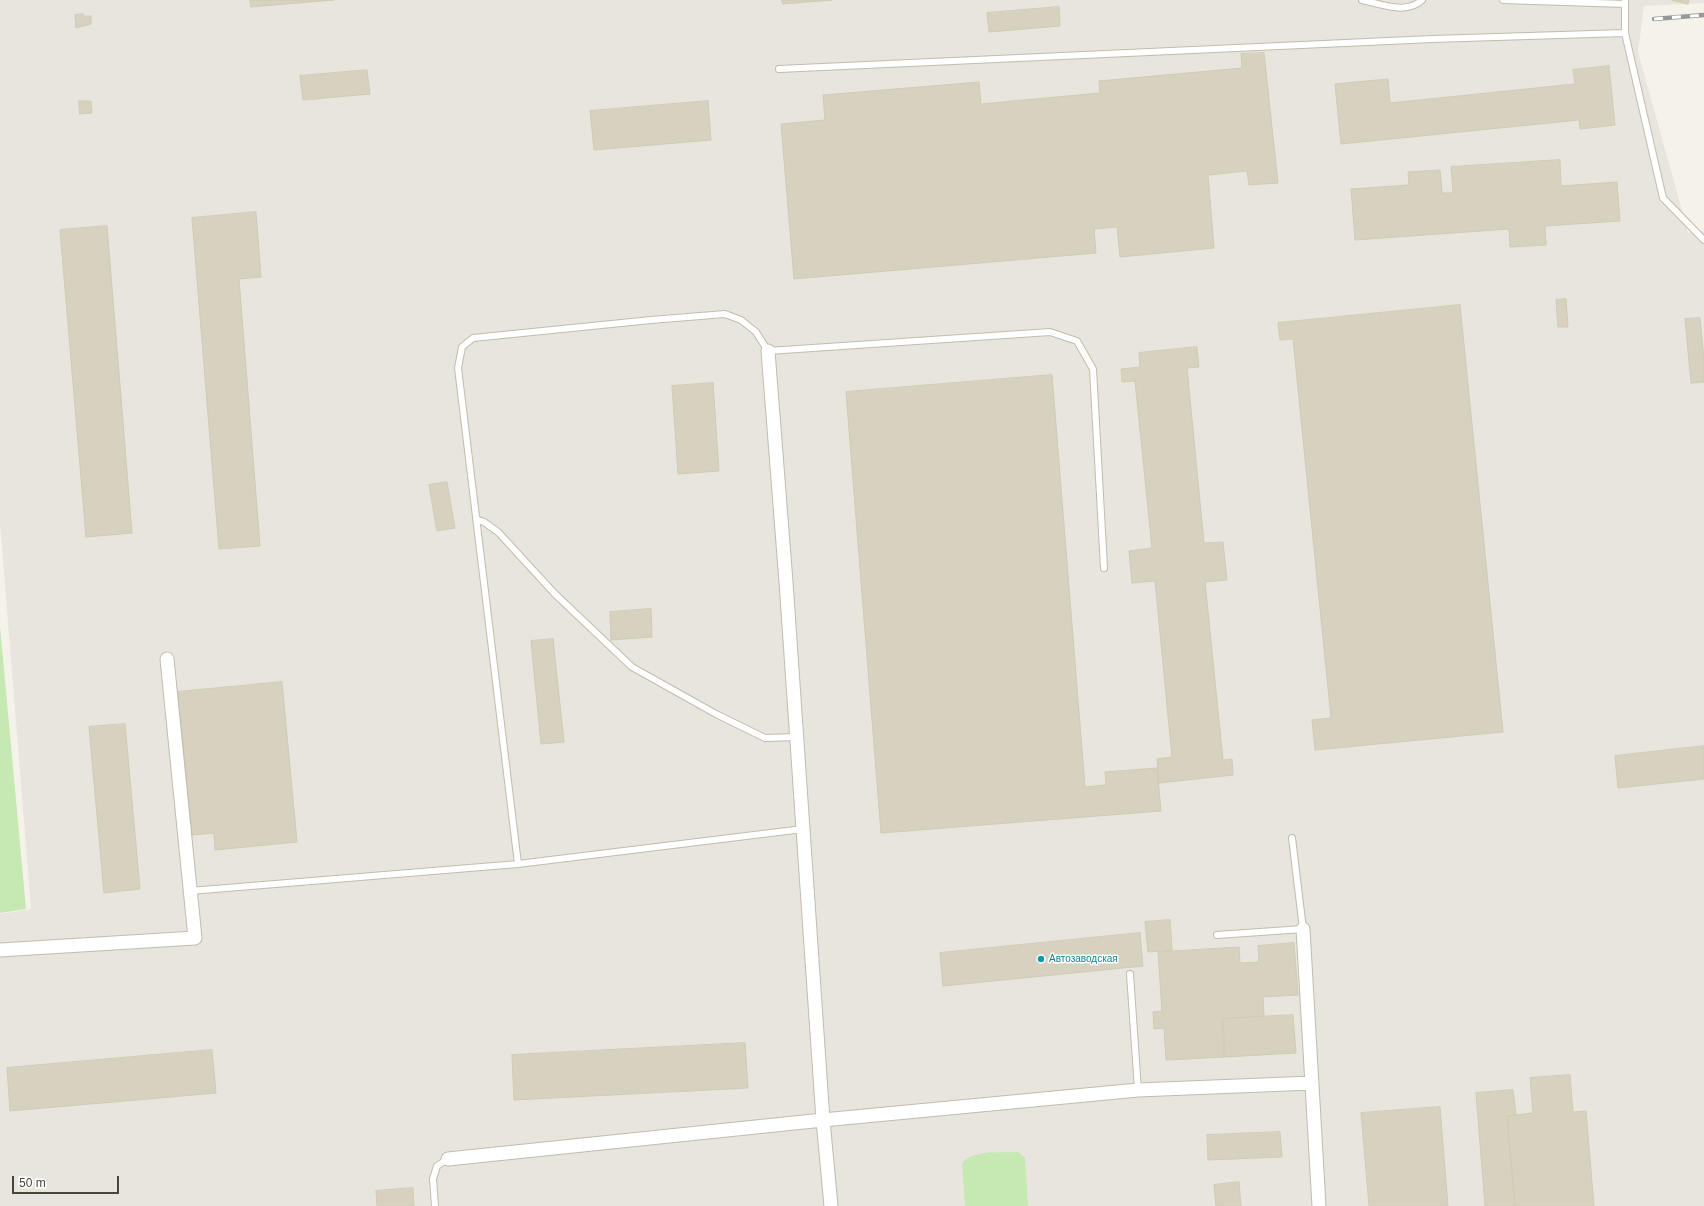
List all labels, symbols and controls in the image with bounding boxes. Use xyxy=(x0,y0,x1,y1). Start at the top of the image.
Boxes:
place label: Автозаводская xyxy=(1049,953,1118,965)
marker: Автозаводская xyxy=(1036,954,1046,964)
scale bar xyxy=(14,1168,121,1194)
text: 50 m xyxy=(19,1176,46,1190)

